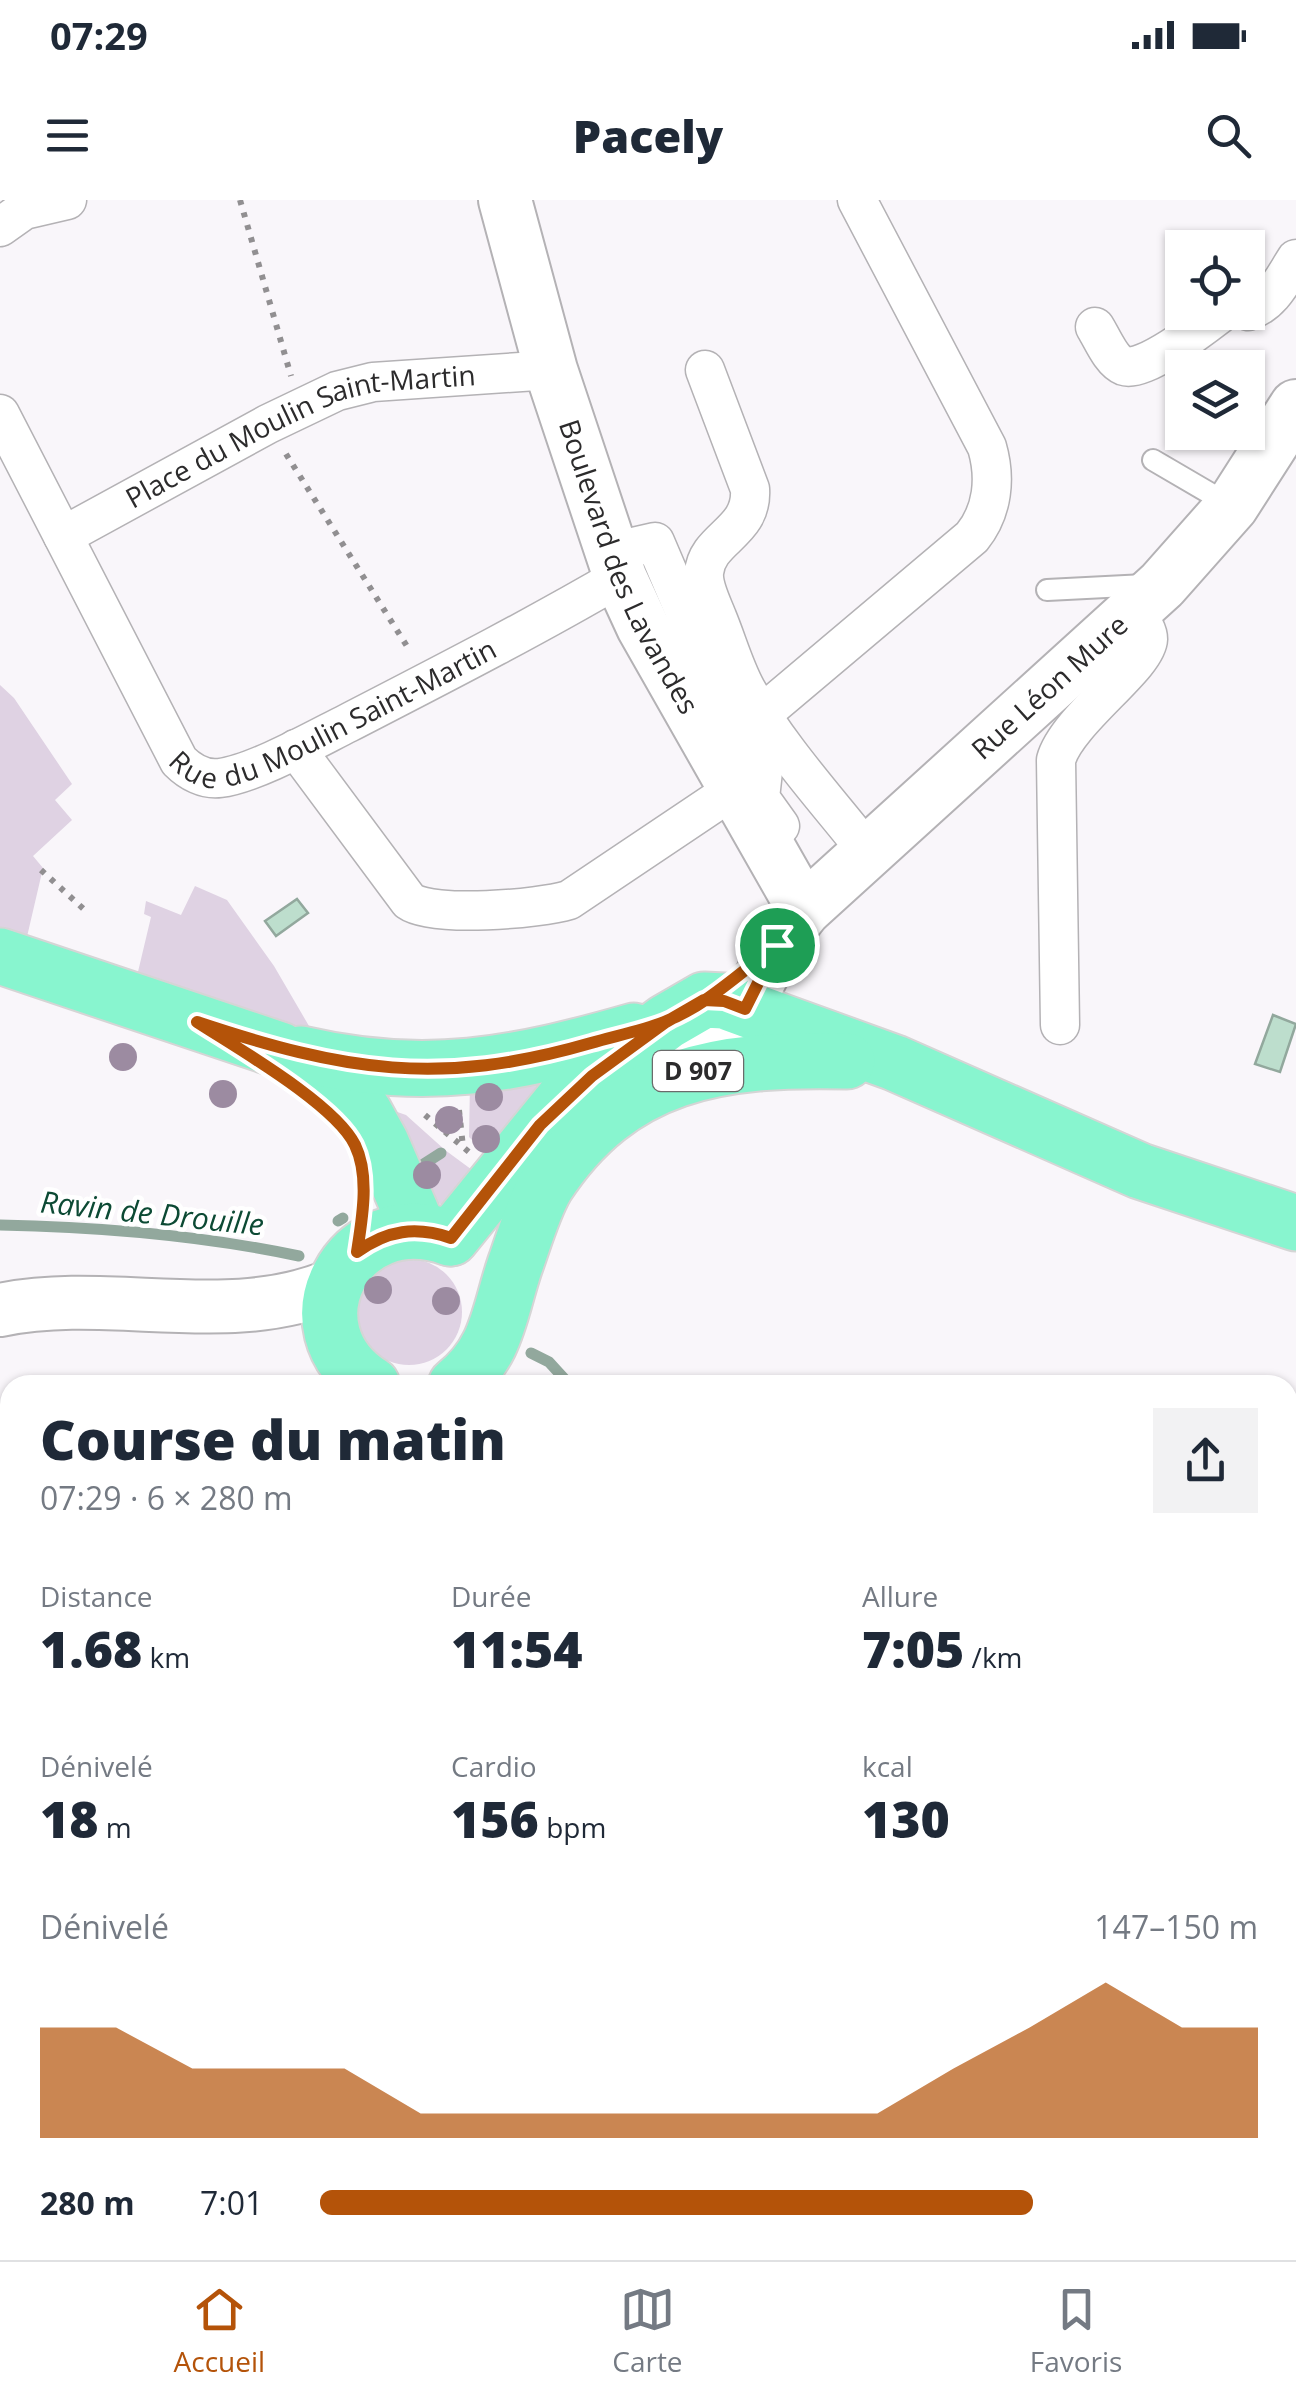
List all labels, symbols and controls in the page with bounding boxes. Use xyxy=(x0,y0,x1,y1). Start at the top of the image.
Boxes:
text: 07:29 xyxy=(50,9,148,61)
text: Pacely xyxy=(573,105,723,166)
icon: menu xyxy=(40,108,95,163)
icon: search xyxy=(1201,108,1256,163)
map controls xyxy=(1165,230,1265,450)
button: locate xyxy=(1165,230,1265,330)
button: layers xyxy=(1165,350,1265,450)
street label: Place du Moulin Saint-Martin xyxy=(118,355,477,516)
street label: Boulevard des Lavandes xyxy=(551,414,708,720)
street label: Rue Léon Mure xyxy=(963,606,1135,767)
street label: Rue du Moulin Saint-Martin xyxy=(161,629,502,797)
pin xyxy=(735,903,820,988)
icon: arrive xyxy=(750,918,805,973)
road number: D 907 xyxy=(653,1051,743,1091)
water label: Ravin de Drouille xyxy=(38,1180,266,1245)
text: Course du matin xyxy=(40,1401,506,1476)
button: share xyxy=(1153,1408,1258,1513)
text: 07:29 · 6 × 280 m xyxy=(40,1476,293,1519)
text: Distance xyxy=(40,1577,153,1615)
text: Durée xyxy=(451,1577,531,1615)
text: Allure xyxy=(862,1577,938,1615)
text: 1.68 xyxy=(40,1615,142,1683)
text: 11:54 xyxy=(451,1615,583,1683)
text: 7:05 xyxy=(862,1615,964,1683)
text: km xyxy=(142,1638,190,1676)
text: /km xyxy=(964,1638,1023,1676)
text: Dénivelé xyxy=(40,1747,153,1785)
text: Cardio xyxy=(451,1747,537,1785)
text: kcal xyxy=(862,1747,913,1785)
text: 18 xyxy=(40,1785,99,1853)
text: 156 xyxy=(451,1785,539,1853)
text: 130 xyxy=(862,1785,950,1853)
text: m xyxy=(99,1808,132,1846)
text: bpm xyxy=(539,1808,606,1846)
text: Dénivelé xyxy=(40,1905,169,1948)
text: 147–150 m xyxy=(1094,1905,1258,1948)
text: 280 m xyxy=(40,2181,135,2224)
text: 7:01 xyxy=(200,2181,263,2224)
tab: Accueil xyxy=(174,2282,265,2380)
tab: Carte xyxy=(612,2282,683,2380)
tab: Favoris xyxy=(1030,2282,1122,2380)

